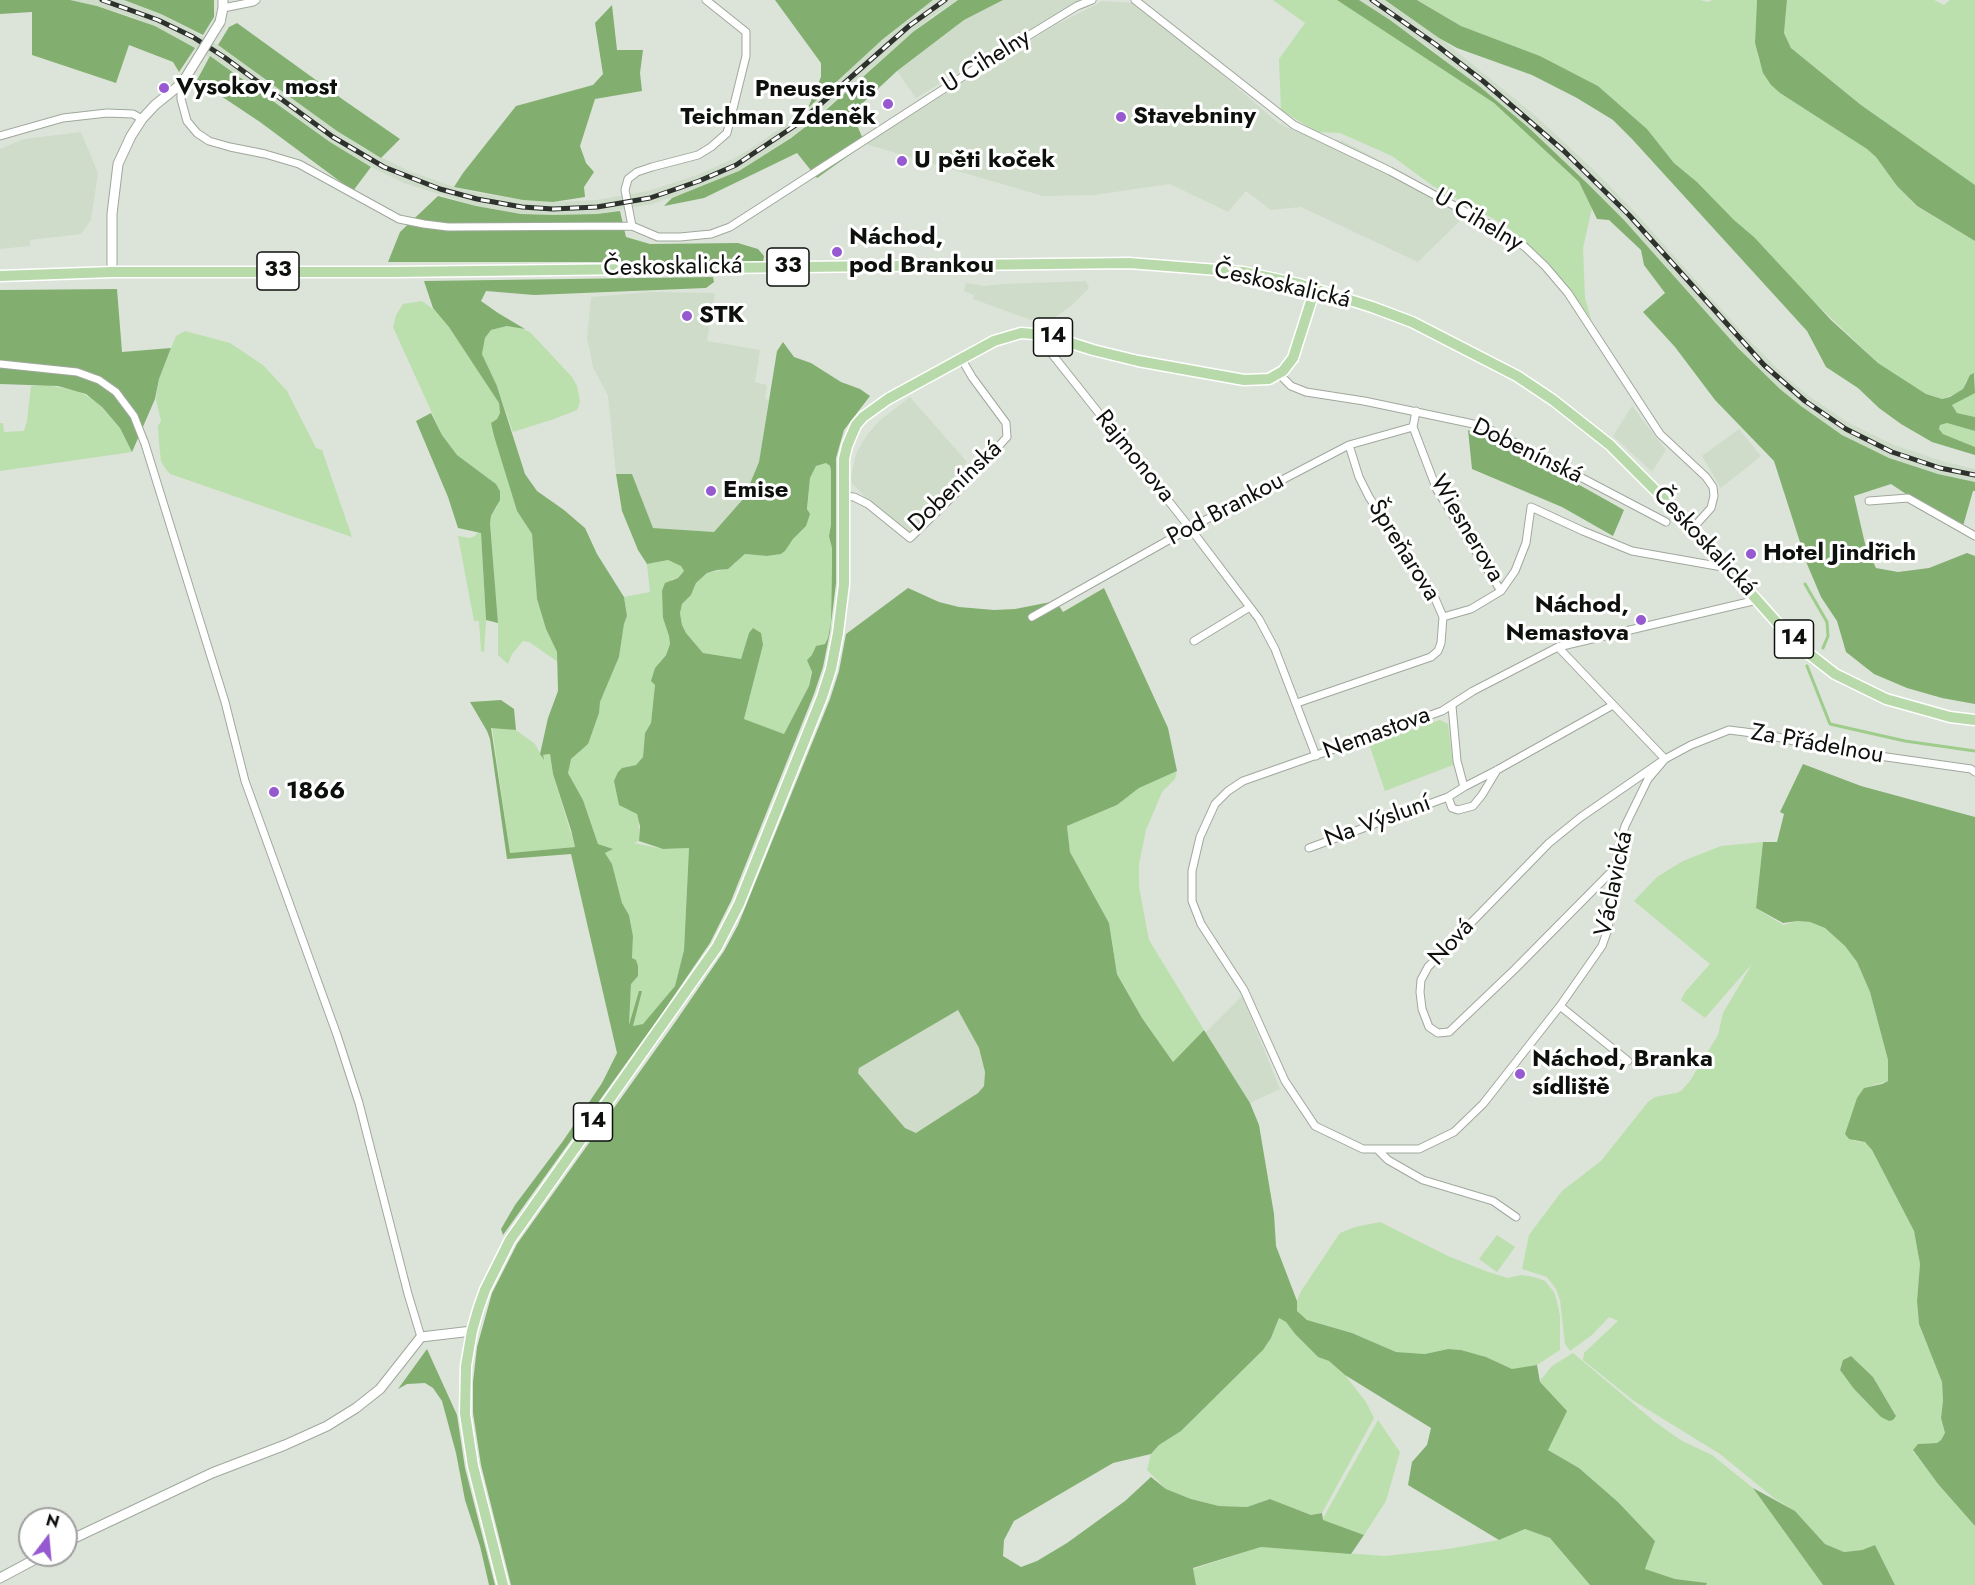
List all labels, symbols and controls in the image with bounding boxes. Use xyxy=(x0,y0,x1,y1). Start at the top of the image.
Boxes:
street label: U Cihelny xyxy=(938,24,1036,100)
place label: Vysokov, most xyxy=(176,74,337,102)
place label: Pneuservis Teichman Zdeněk xyxy=(681,76,876,132)
marker: Vysokov, most xyxy=(157,81,171,95)
marker: Pneuservis Teichman Zdeněk xyxy=(881,97,895,111)
place label: Stavebniny xyxy=(1133,103,1256,131)
marker: Stavebniny xyxy=(1114,110,1128,124)
place label: U pěti koček xyxy=(914,147,1055,175)
marker: U pěti koček xyxy=(895,154,909,168)
street label: U Cihelny xyxy=(1428,183,1528,259)
place label: Náchod, pod Brankou xyxy=(849,224,994,280)
marker: Náchod, pod Brankou xyxy=(830,245,844,259)
road number: 33 xyxy=(767,248,809,286)
road number: 33 xyxy=(257,252,299,290)
street label: Českoskalická xyxy=(603,252,743,284)
street label: Českoskalická xyxy=(1211,256,1353,316)
place label: STK xyxy=(699,302,744,330)
marker: STK xyxy=(680,309,694,323)
road number: 14 xyxy=(1034,318,1072,356)
street label: Rajmonova xyxy=(1088,405,1180,509)
street label: Dobenínská xyxy=(1467,413,1587,491)
street label: Dobenínská xyxy=(903,435,1009,539)
street label: Pod Brankou xyxy=(1163,467,1289,553)
street label: Wiesnerova xyxy=(1423,470,1509,588)
place label: Emise xyxy=(723,477,788,505)
street label: Českoskalická xyxy=(1646,481,1762,603)
marker: Emise xyxy=(704,484,718,498)
street label: Špreňarova xyxy=(1361,495,1445,607)
place label: Hotel Jindřich xyxy=(1763,540,1916,568)
marker: Hotel Jindřich xyxy=(1744,547,1758,561)
place label: Náchod, Nemastova xyxy=(1506,592,1629,648)
marker: Náchod, Nemastova xyxy=(1634,613,1648,627)
road number: 14 xyxy=(1774,620,1814,658)
street label: Nemastova xyxy=(1320,701,1434,767)
street label: Za Přádelnou xyxy=(1748,719,1886,771)
place label: 1866 xyxy=(286,778,345,806)
marker: 1866 xyxy=(267,785,281,799)
street label: Na Výsluní xyxy=(1321,790,1435,854)
street label: Václavická xyxy=(1590,829,1640,939)
street label: Nová xyxy=(1423,914,1481,972)
place label: Náchod, Branka sídliště xyxy=(1532,1046,1713,1102)
marker: Náchod, Branka sídliště xyxy=(1513,1067,1527,1081)
road number: 14 xyxy=(574,1103,612,1141)
north arrow xyxy=(18,1507,78,1567)
text: N xyxy=(43,1508,62,1534)

